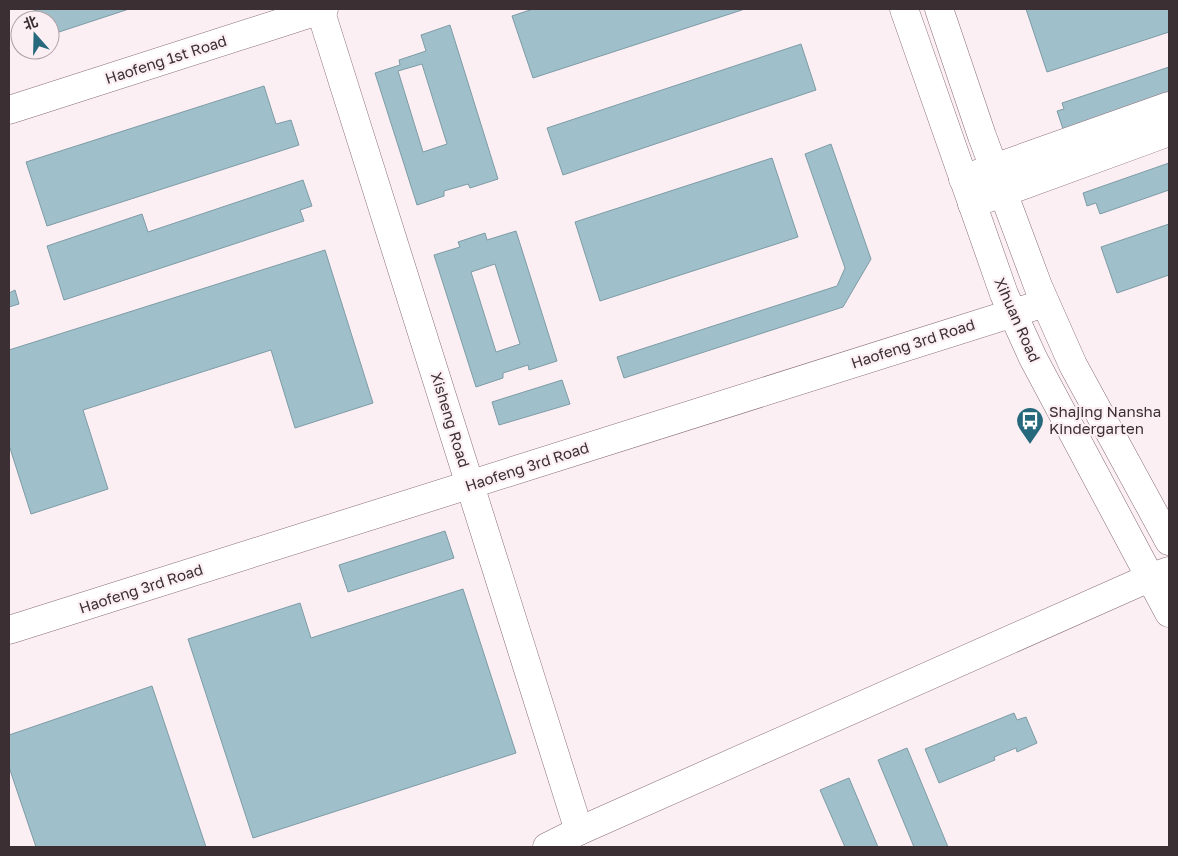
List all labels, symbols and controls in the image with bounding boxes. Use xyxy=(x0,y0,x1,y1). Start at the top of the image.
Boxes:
north arrow xyxy=(10,10,60,60)
text: 北 xyxy=(21,12,40,33)
street label: Haofeng 1st Road xyxy=(103,31,229,87)
street label: Xihuan Road xyxy=(991,275,1045,365)
street label: Haofeng 3rd Road xyxy=(848,315,977,372)
street label: Xisheng Road xyxy=(428,370,474,470)
place label: Shajing Nansha Kindergarten xyxy=(1049,402,1161,437)
bus stop icon: Shajing Nansha Kindergarten xyxy=(1015,406,1045,445)
street label: Haofeng 3rd Road xyxy=(462,438,591,495)
street label: Haofeng 3rd Road xyxy=(76,560,205,617)

